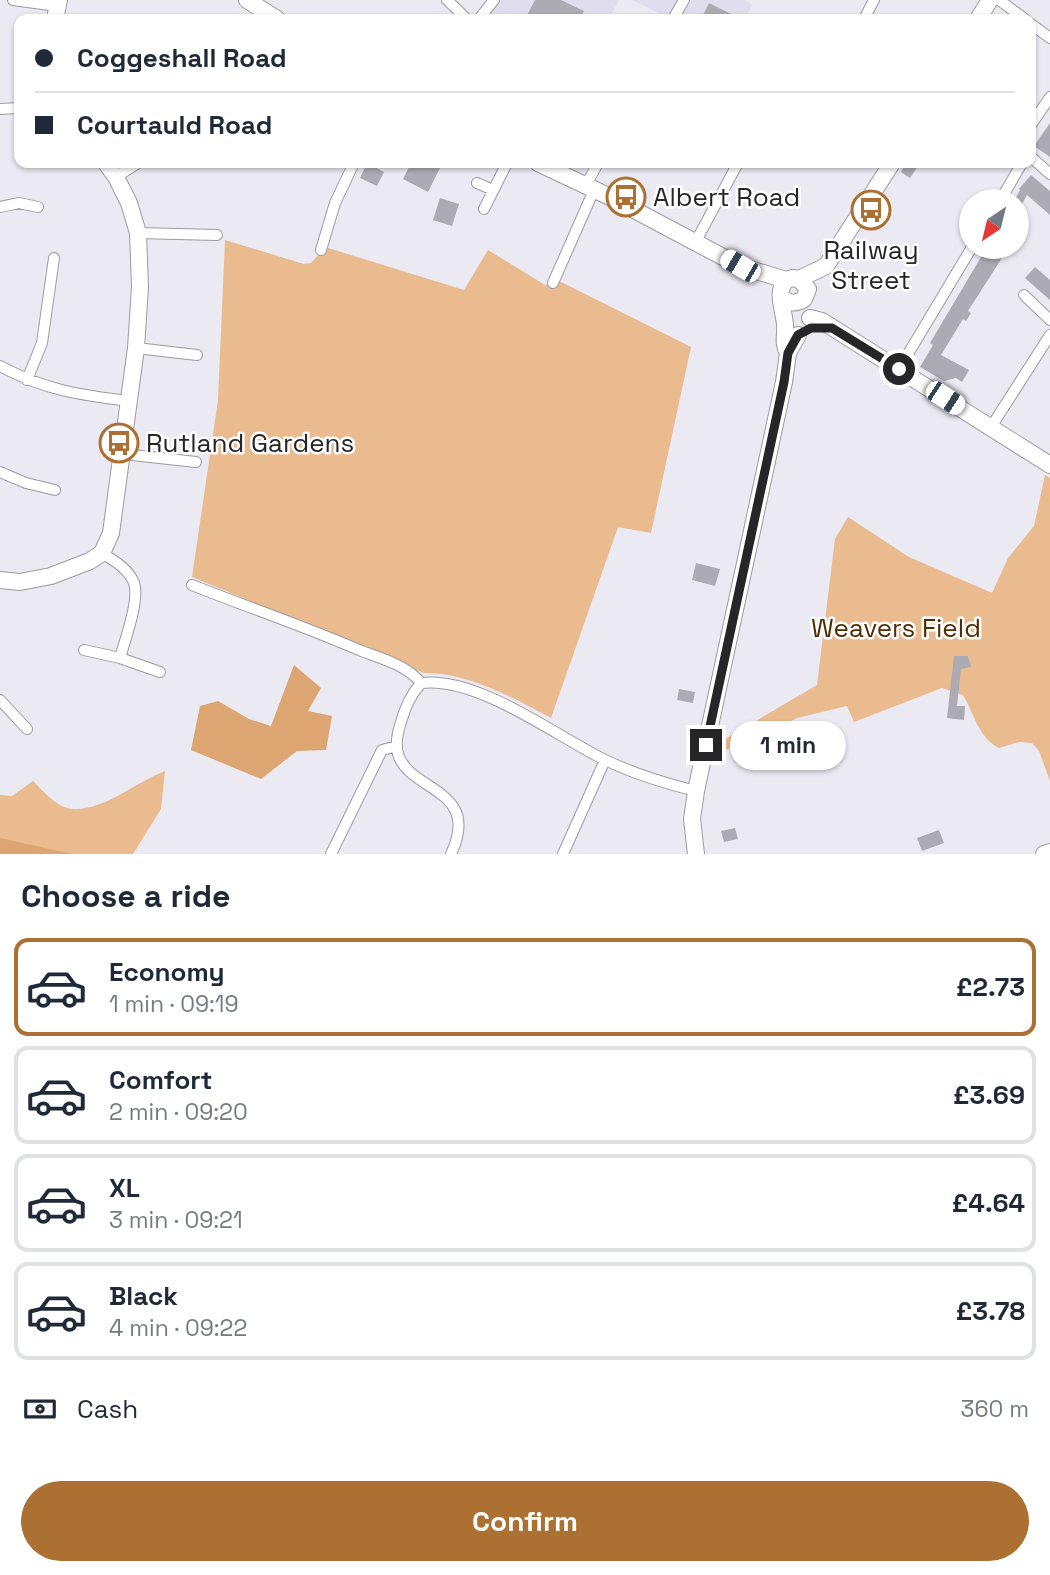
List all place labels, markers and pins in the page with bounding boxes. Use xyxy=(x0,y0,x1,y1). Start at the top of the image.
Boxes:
bus stop icon: Albert Road xyxy=(605,176,647,218)
place label: Albert Road xyxy=(653,180,800,214)
bus stop icon: Railway Street xyxy=(850,189,892,231)
place label: Railway Street xyxy=(823,233,919,297)
bus stop icon: Rutland Gardens xyxy=(98,422,140,464)
place label: Rutland Gardens xyxy=(146,426,354,460)

